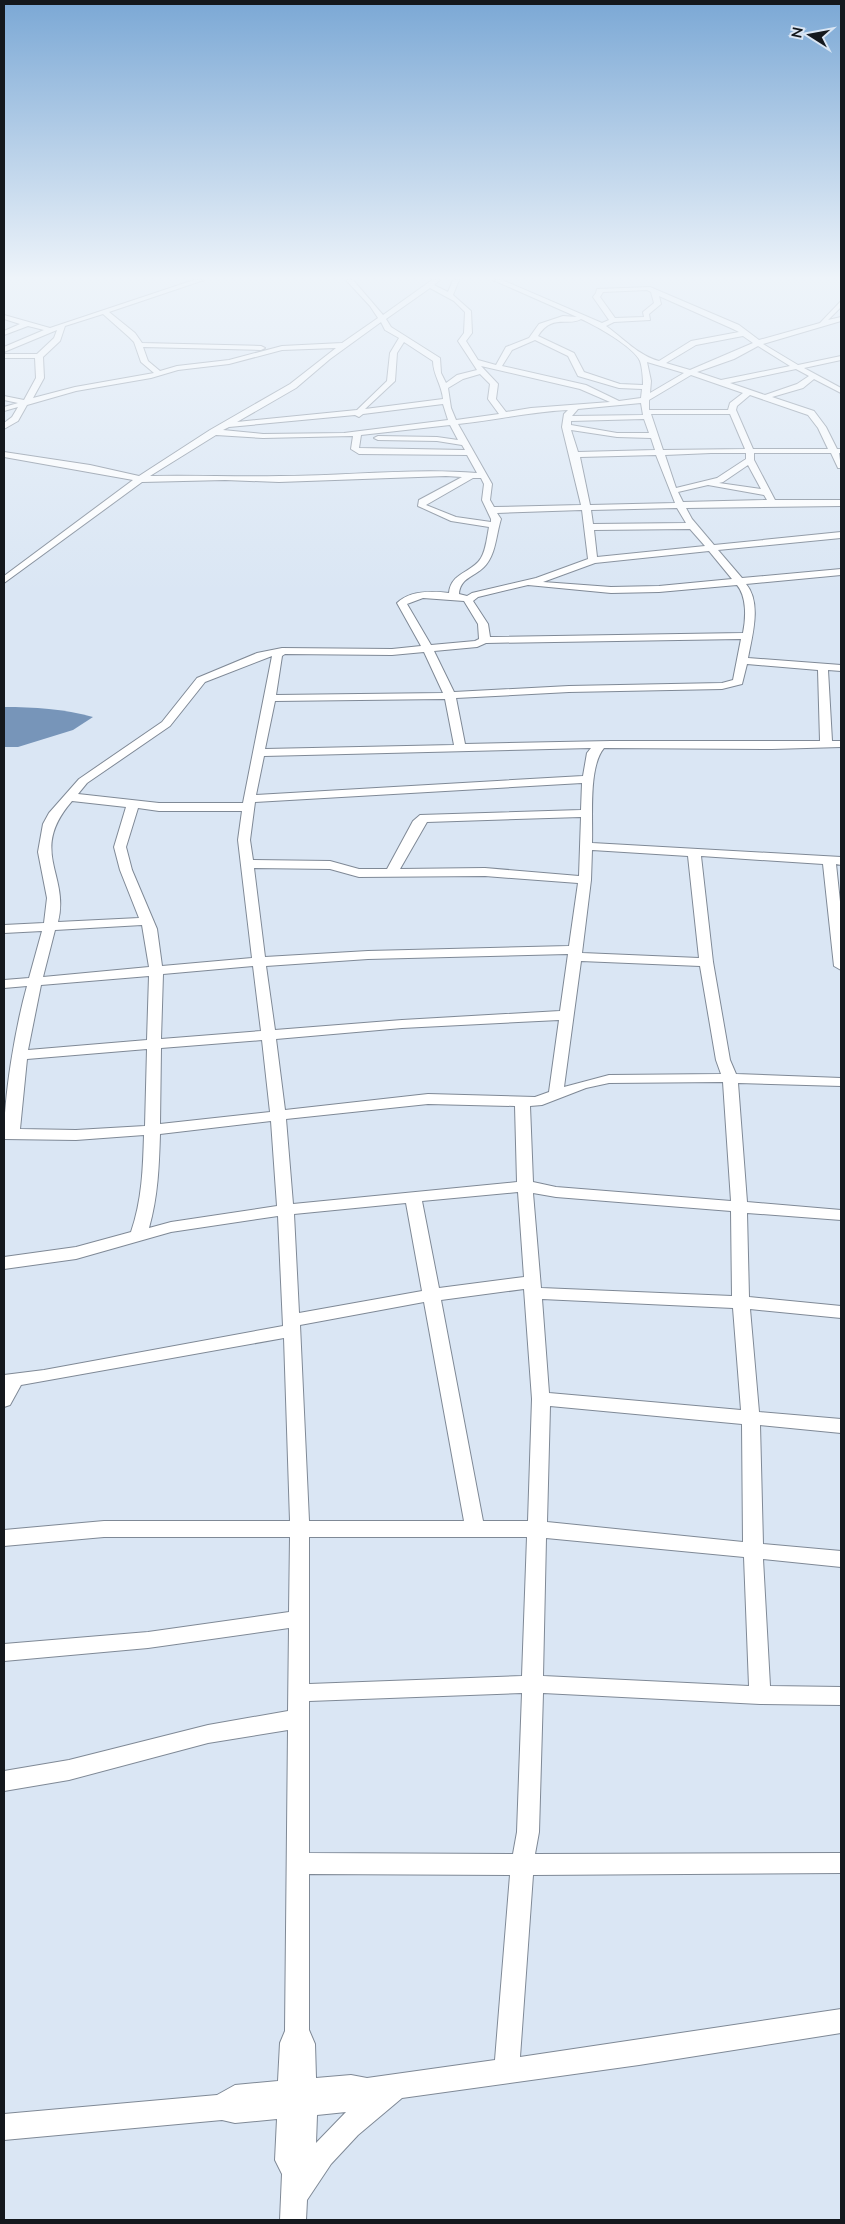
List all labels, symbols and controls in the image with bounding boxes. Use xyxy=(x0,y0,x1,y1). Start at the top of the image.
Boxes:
north arrow xyxy=(785,10,835,60)
text: N xyxy=(787,26,806,39)

